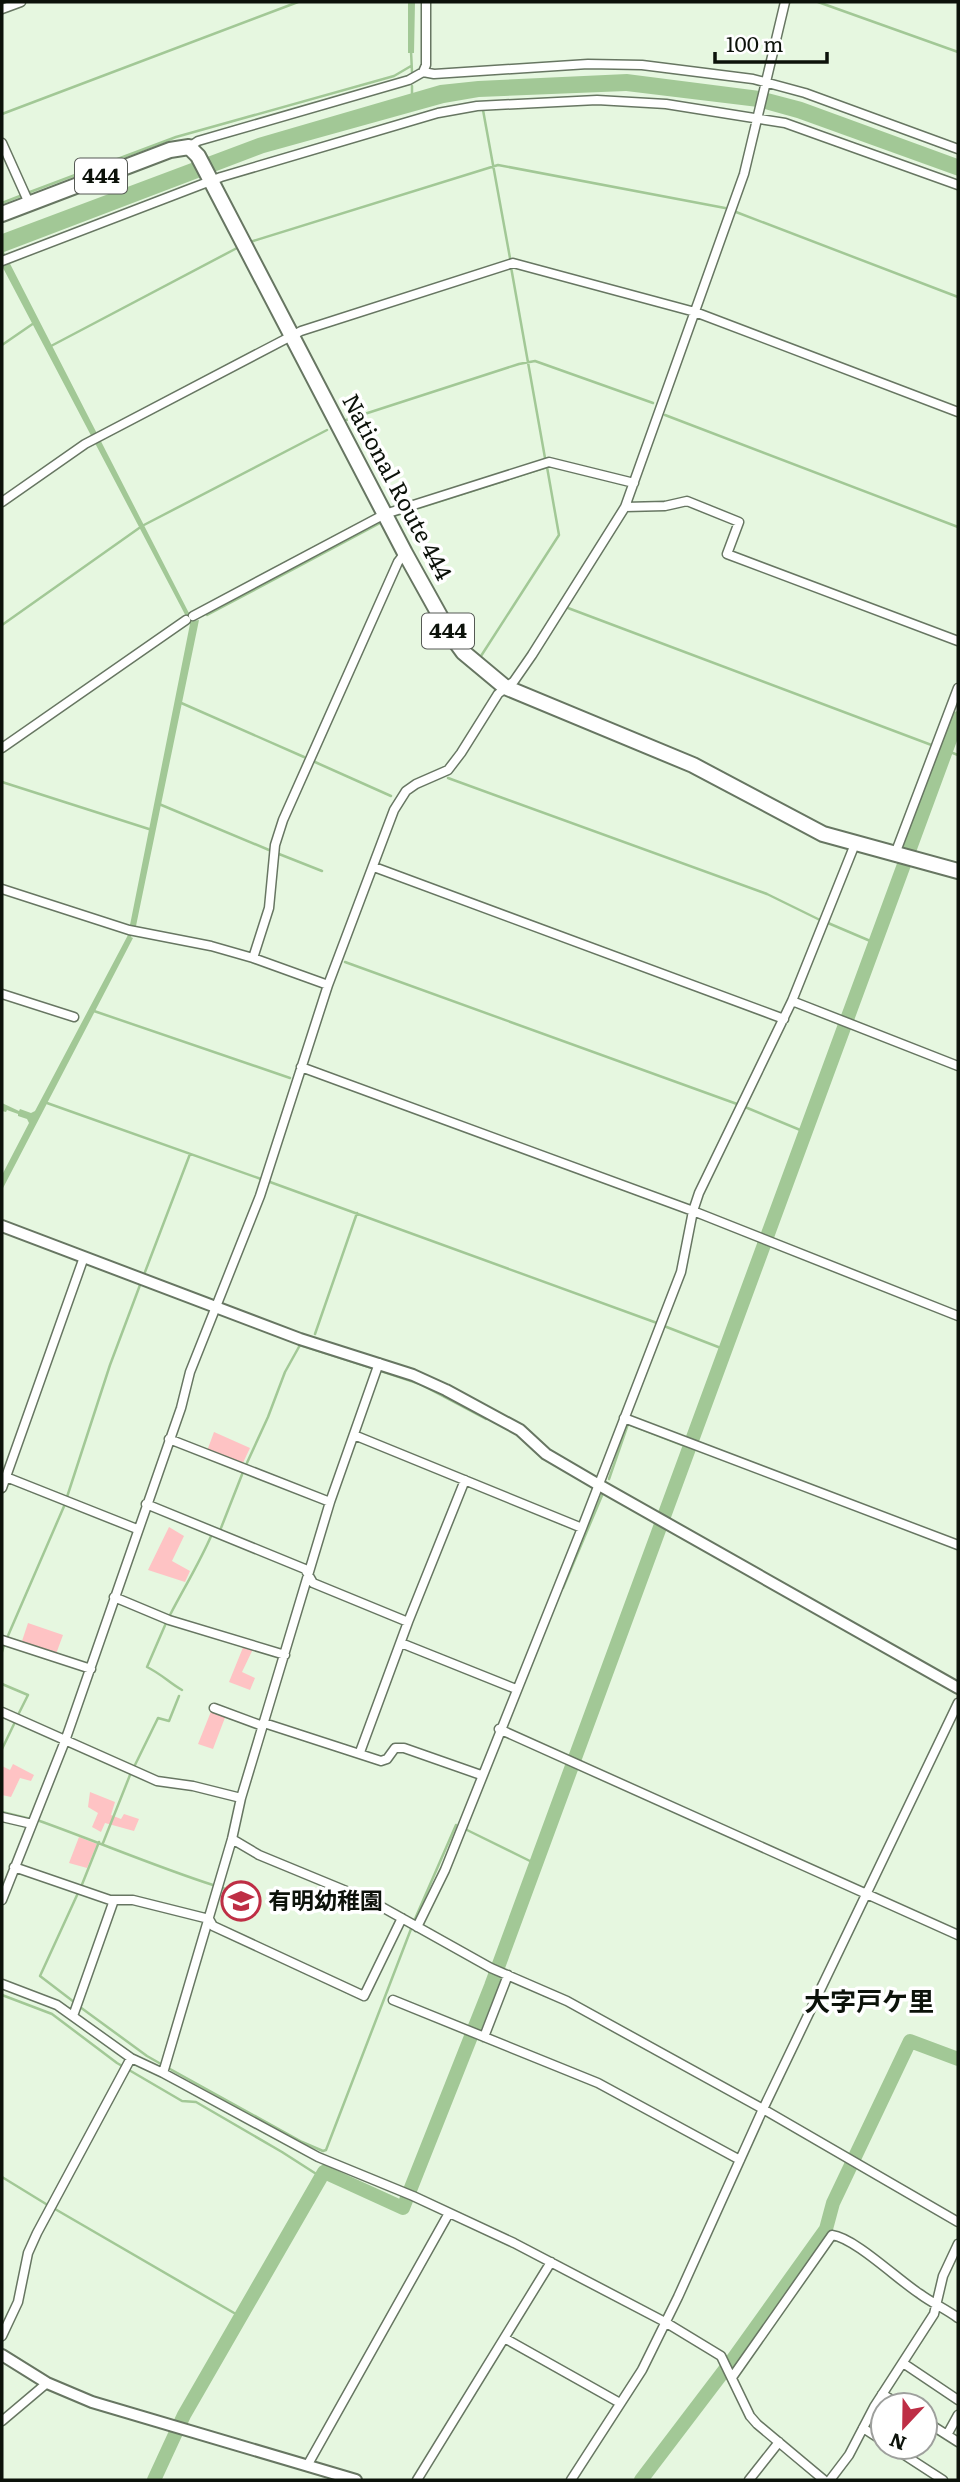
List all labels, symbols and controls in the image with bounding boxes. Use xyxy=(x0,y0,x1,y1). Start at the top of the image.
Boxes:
scale bar xyxy=(715,21,827,65)
text: 100 m xyxy=(726,27,783,58)
road number: 444 xyxy=(75,158,127,194)
street label: National Route 444 xyxy=(335,387,462,586)
road number: 444 xyxy=(422,614,474,648)
school or university icon: 有明幼稚園 xyxy=(220,1880,262,1922)
place label: 有明幼稚園 xyxy=(268,1882,383,1916)
district label: 大字戸ケ里 xyxy=(804,1980,934,2019)
north arrow xyxy=(869,2391,939,2461)
text: N xyxy=(885,2427,910,2459)

